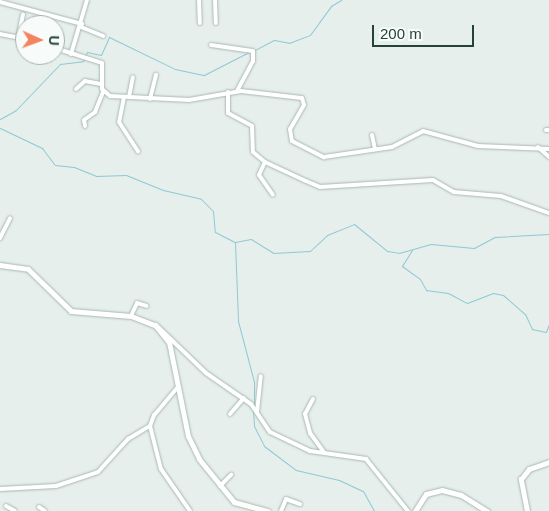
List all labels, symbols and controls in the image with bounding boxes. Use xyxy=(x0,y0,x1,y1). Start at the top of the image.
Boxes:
north arrow xyxy=(15,15,65,65)
scale bar xyxy=(374,15,476,47)
text: 200 m xyxy=(380,25,422,42)
text: U xyxy=(46,35,62,46)

